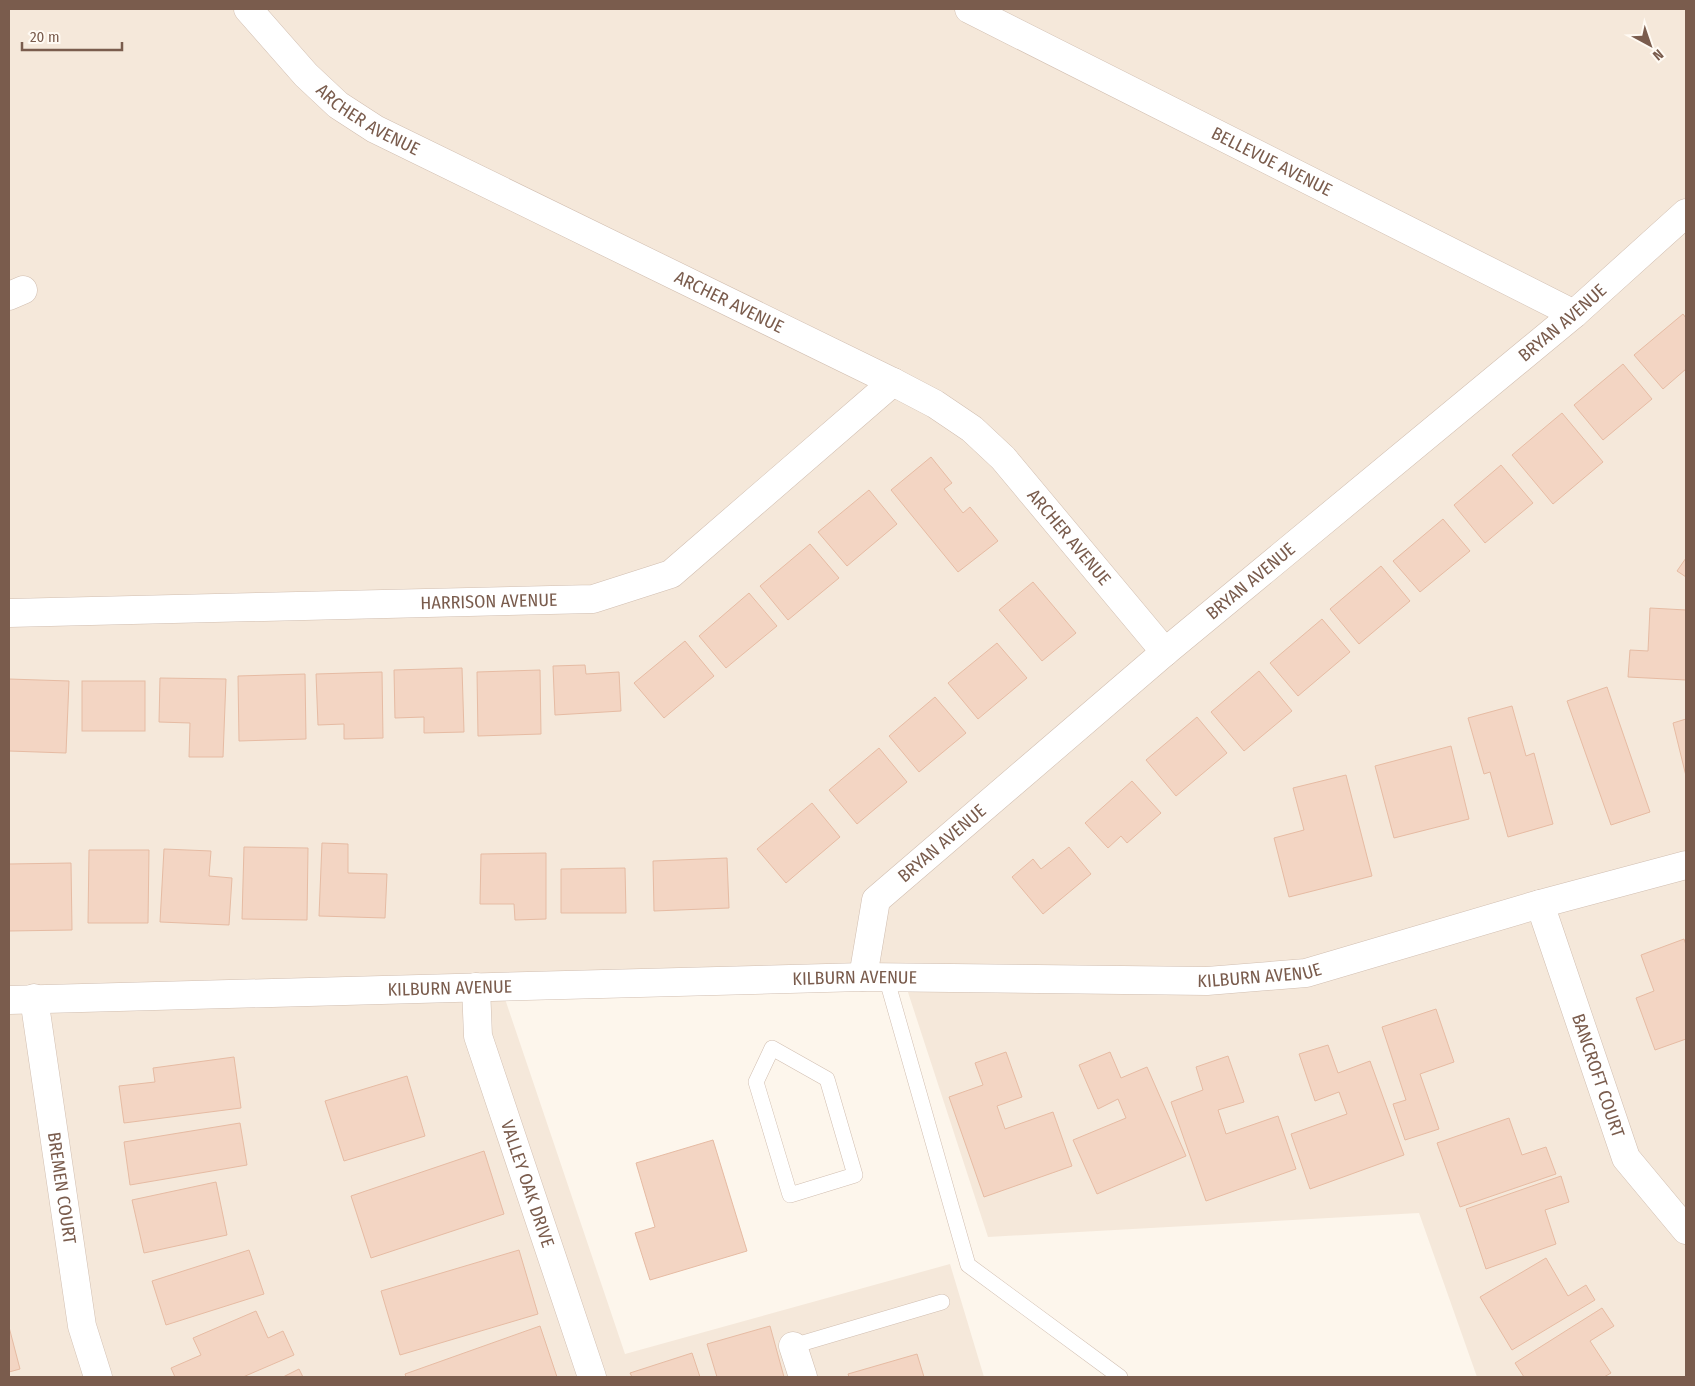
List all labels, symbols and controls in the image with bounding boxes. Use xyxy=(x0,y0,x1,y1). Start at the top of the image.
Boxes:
scale bar xyxy=(22,20,122,52)
north arrow xyxy=(1625,20,1675,70)
text: 20 m xyxy=(30,28,60,46)
text: N xyxy=(1649,45,1667,64)
street label: ARCHER AVENUE xyxy=(312,79,423,160)
street label: BELLEVUE AVENUE xyxy=(1208,122,1336,201)
street label: ARCHER AVENUE xyxy=(671,266,787,338)
street label: BRYAN AVENUE xyxy=(1514,279,1611,366)
street label: ARCHER AVENUE xyxy=(1023,485,1116,590)
street label: BRYAN AVENUE xyxy=(1202,538,1300,624)
street label: HARRISON AVENUE xyxy=(420,589,558,614)
street label: BRYAN AVENUE xyxy=(894,800,990,887)
street label: KILBURN AVENUE xyxy=(1197,958,1324,992)
street label: KILBURN AVENUE xyxy=(792,966,917,990)
street label: KILBURN AVENUE xyxy=(387,975,512,1001)
street label: BANCROFT COURT xyxy=(1567,1011,1629,1141)
street label: VALLEY OAK DRIVE xyxy=(496,1117,559,1250)
street label: BREMEN COURT xyxy=(43,1130,81,1246)

